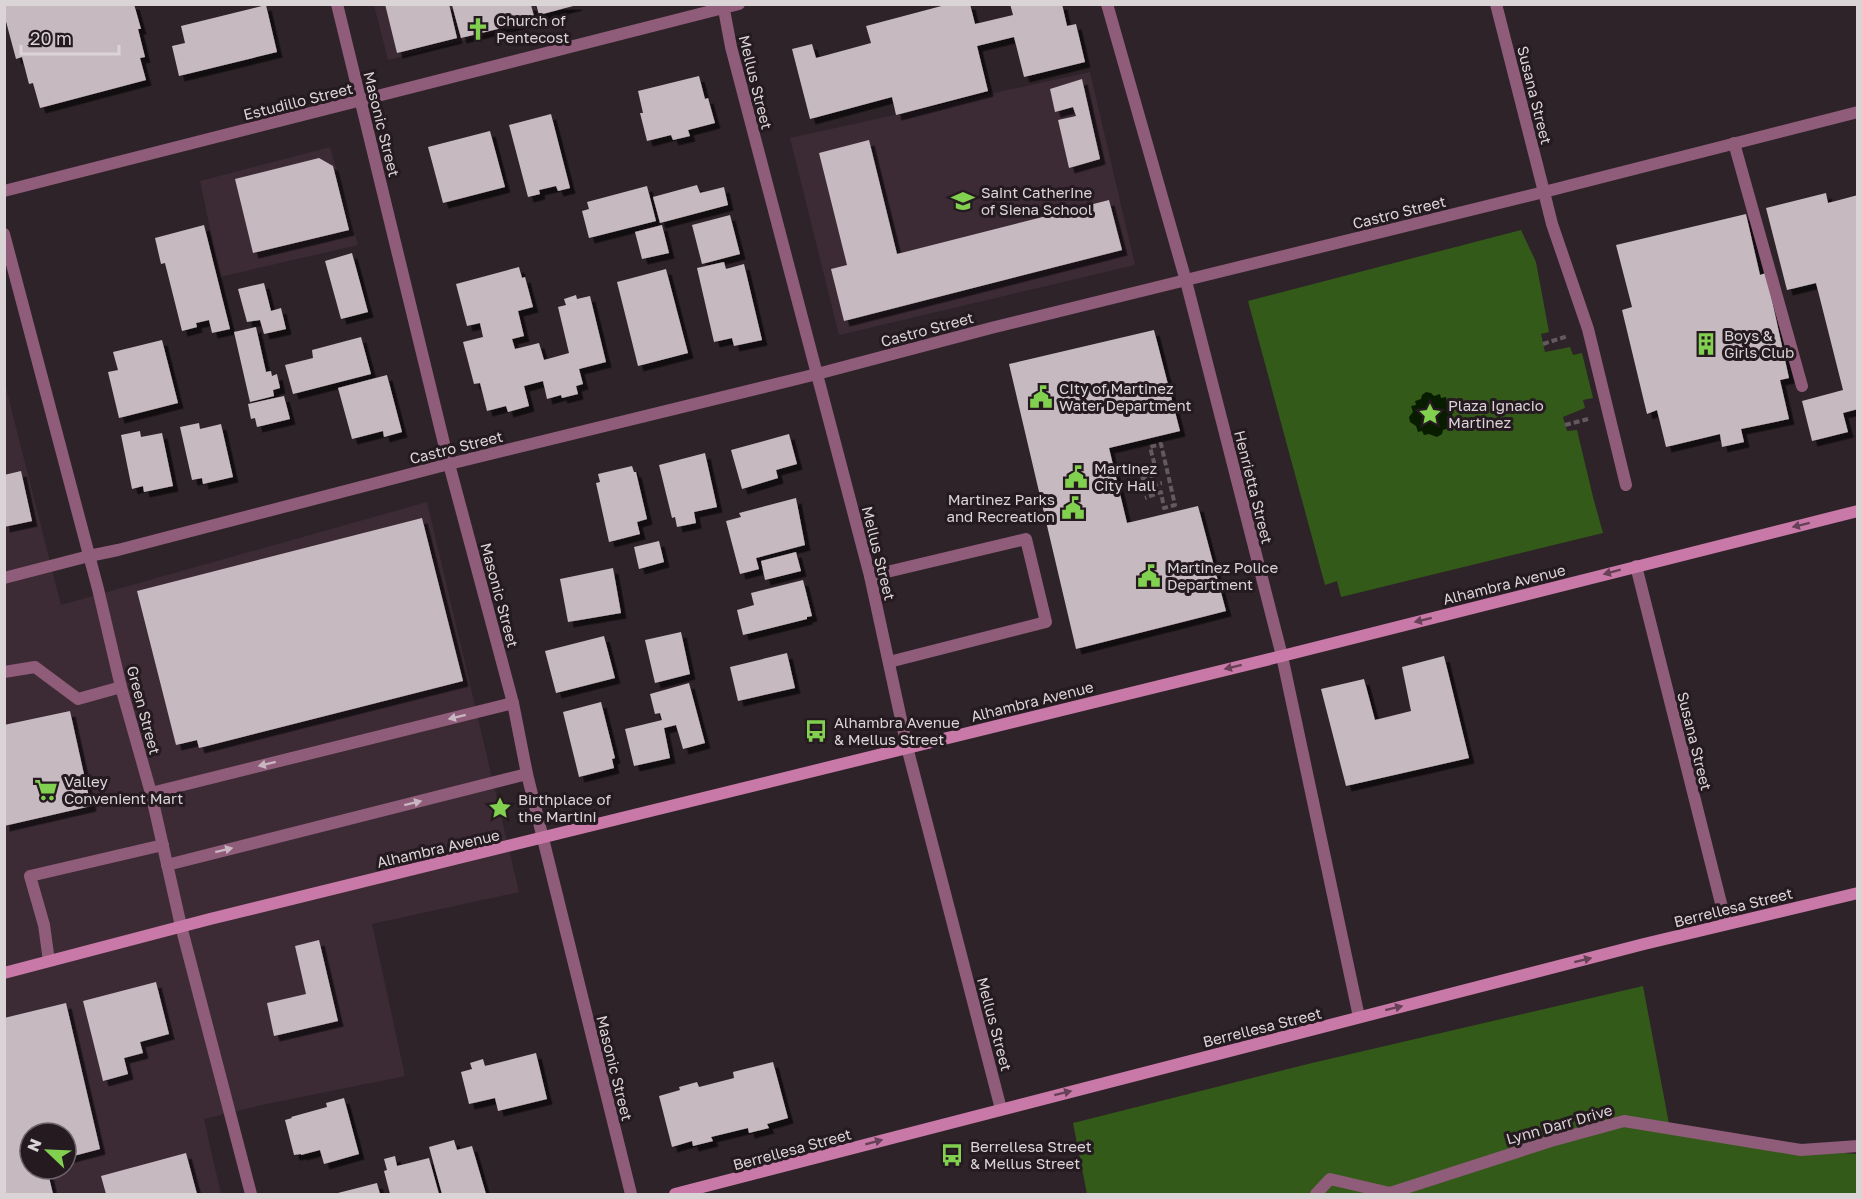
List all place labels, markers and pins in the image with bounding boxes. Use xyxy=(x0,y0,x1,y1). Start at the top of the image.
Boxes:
place label: Church of Pentecost xyxy=(496,11,569,46)
church icon: Church of Pentecost xyxy=(465,16,491,42)
place label: Saint Catherine of Siena School xyxy=(981,183,1093,218)
school or university icon: Saint Catherine of Siena School xyxy=(950,188,976,214)
place label: Boys & Girls Club xyxy=(1724,326,1794,361)
building icon: Boys & Girls Club xyxy=(1693,331,1719,357)
place label: CIty of Martinez Water Department xyxy=(1059,379,1192,414)
public building icon: CIty of Martinez Water Department xyxy=(1028,384,1054,410)
place label: Plaza Ignacio Martinez xyxy=(1448,396,1544,431)
place icon: Plaza Ignacio Martinez xyxy=(1417,401,1443,427)
place label: Martinez City Hall xyxy=(1094,459,1157,494)
public building icon: Martinez City Hall xyxy=(1063,464,1089,490)
place label: Martinez Parks and Recreation xyxy=(946,490,1055,525)
public building icon: Martinez Parks and Recreation xyxy=(1060,495,1086,521)
place label: Martinez Police Department xyxy=(1167,558,1279,593)
public building icon: Martinez Police Department xyxy=(1136,563,1162,589)
place label: Alhambra Avenue & Mellus Street xyxy=(834,713,960,748)
bus stop icon: Alhambra Avenue & Mellus Street xyxy=(803,718,829,744)
place label: Valley Convenient Mart xyxy=(64,772,183,807)
supermarket icon: Valley Convenient Mart xyxy=(33,777,59,803)
place label: Birthplace of the Martini xyxy=(518,790,611,825)
place icon: Birthplace of the Martini xyxy=(487,795,513,821)
place label: Berrellesa Street & Mellus Street xyxy=(970,1137,1092,1172)
bus stop icon: Berrellesa Street & Mellus Street xyxy=(939,1142,965,1168)

